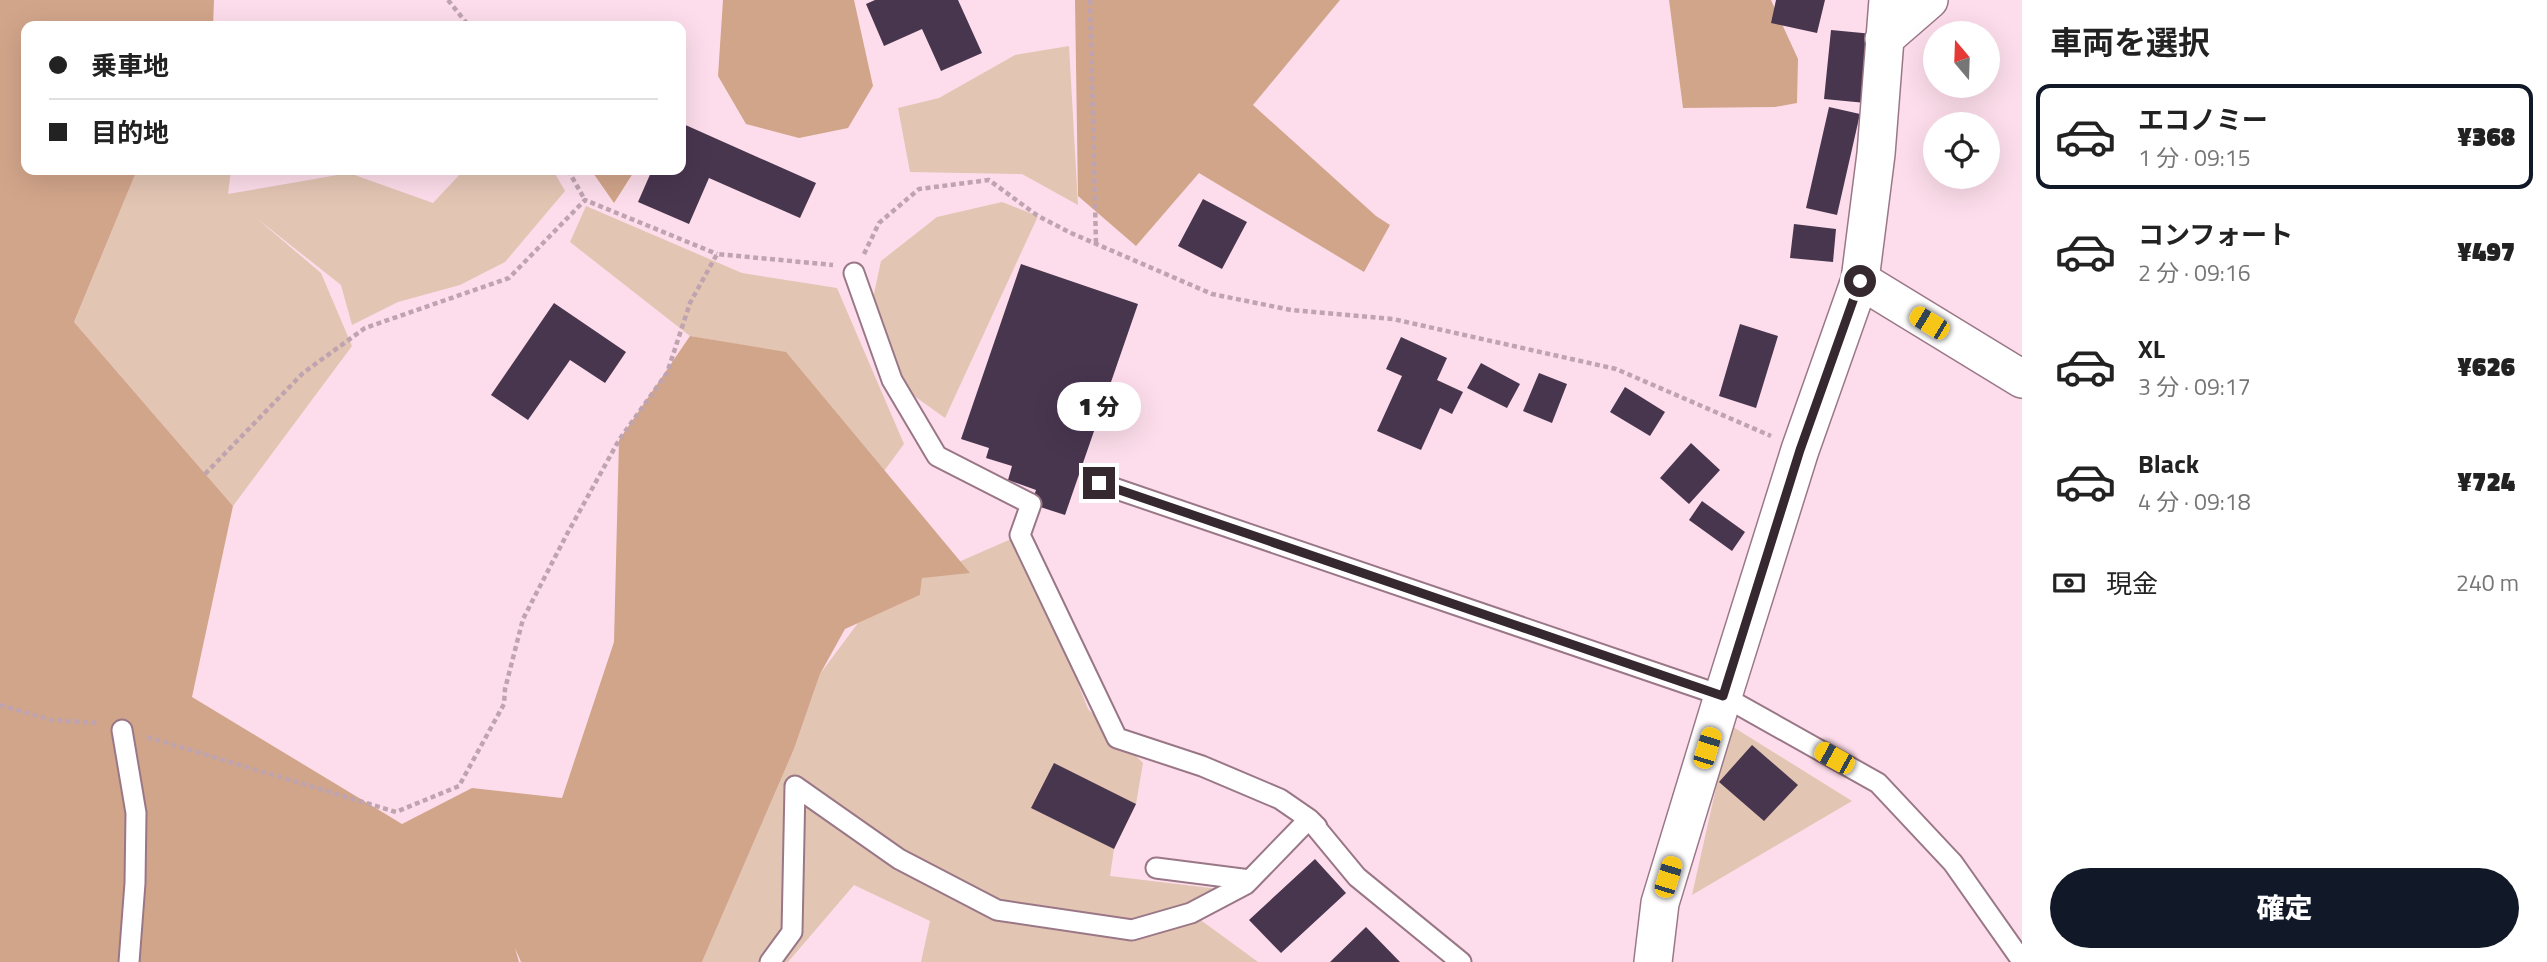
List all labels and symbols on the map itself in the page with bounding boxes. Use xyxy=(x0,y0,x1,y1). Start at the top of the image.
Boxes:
north arrow xyxy=(1923,21,2000,98)
route start xyxy=(1844,265,1876,297)
car xyxy=(1906,303,1953,343)
callout: 1 分 xyxy=(1057,382,1141,430)
route end xyxy=(1083,467,1115,499)
car xyxy=(1691,725,1724,771)
car xyxy=(1811,739,1858,777)
car xyxy=(1652,854,1685,900)

